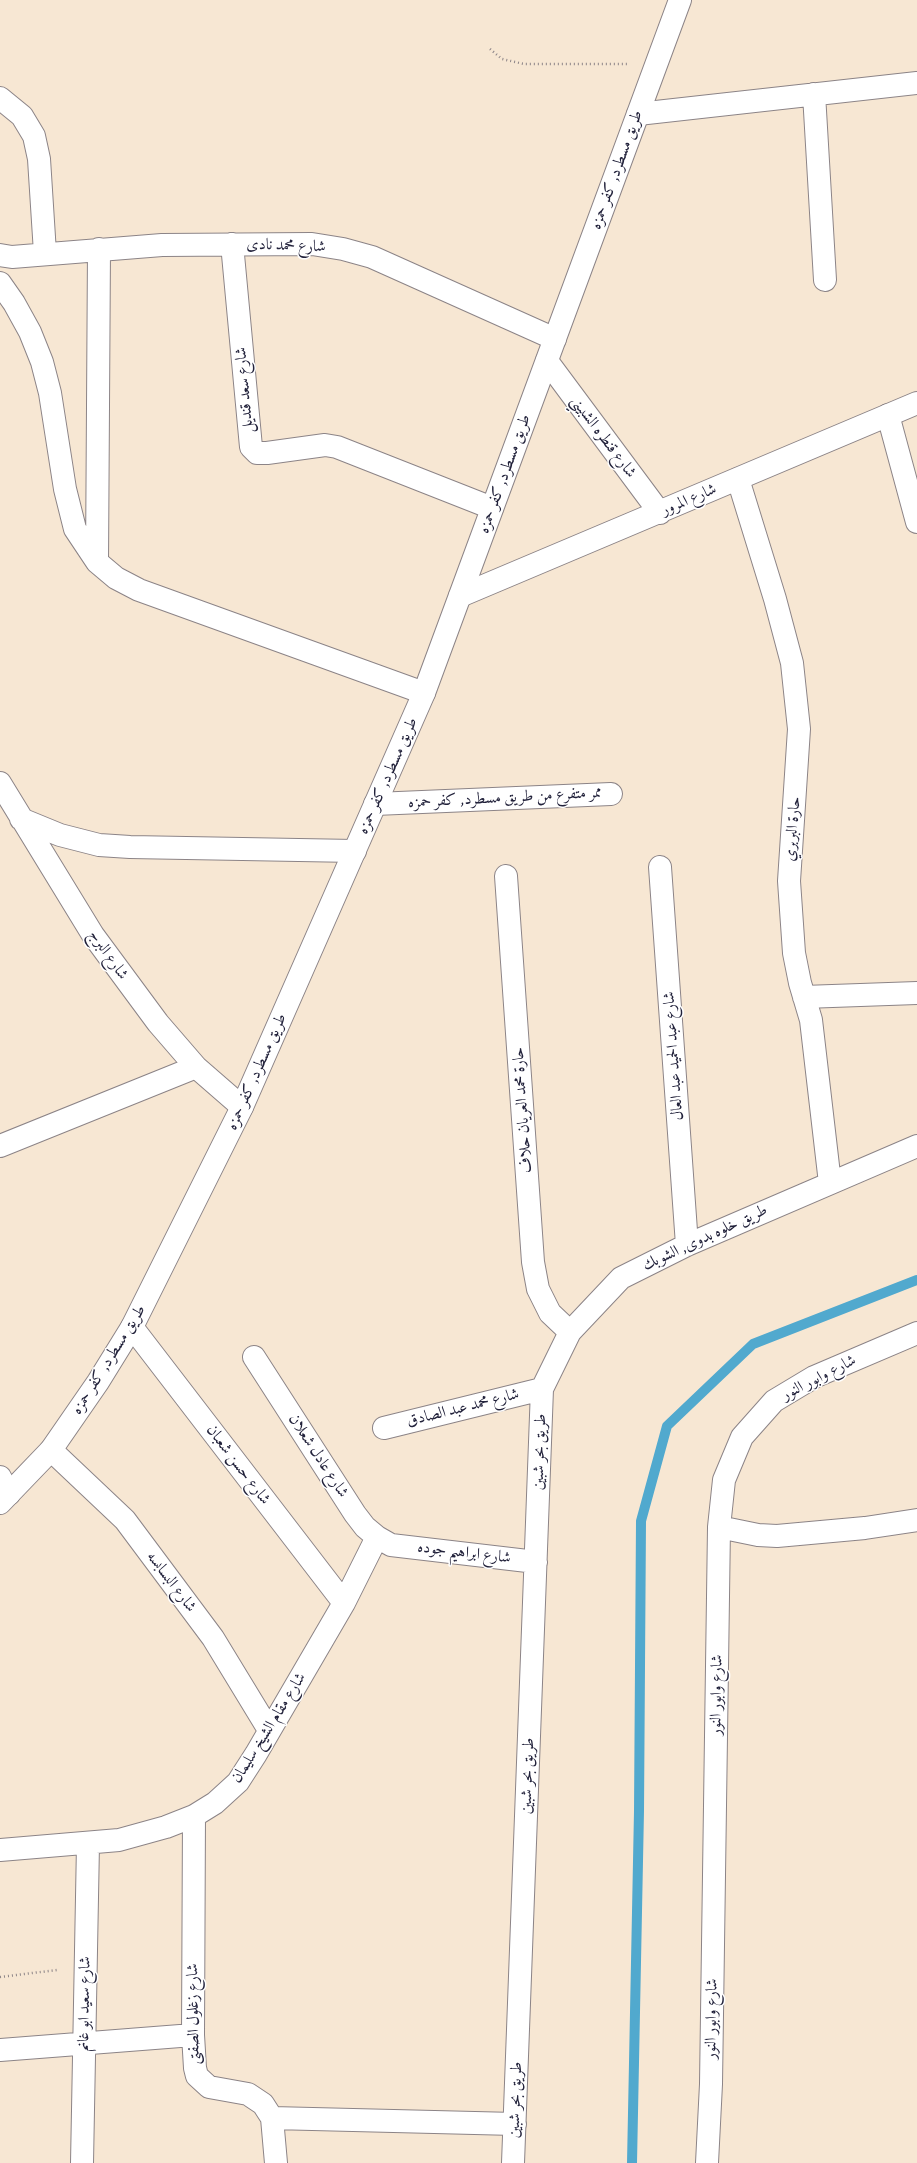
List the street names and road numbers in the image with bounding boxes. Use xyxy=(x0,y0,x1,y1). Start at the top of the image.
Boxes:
street label: طريق مسطرد, كفر حمزه xyxy=(587,108,647,232)
street label: شارع محمد نادى xyxy=(246,235,326,257)
street label: شارع سعد قنديل xyxy=(232,346,258,434)
street label: شارع قنطره الشبيني xyxy=(566,392,640,482)
street label: طريق مسطرد, كفر حمزه xyxy=(475,412,535,536)
street label: شارع المرور xyxy=(658,480,720,520)
street label: طريق مسطرد, كفر حمزه xyxy=(354,715,422,837)
street label: ممر متفرع من طريق مسطرد, كفر حمزه xyxy=(408,783,602,813)
street label: حارة البربري xyxy=(781,796,805,862)
street label: شارع البرج xyxy=(84,926,132,984)
street label: شارع عبد الحميد عبد العال xyxy=(660,991,688,1121)
street label: طريق مسطرد, كفر حمزه xyxy=(223,1011,291,1133)
street label: حارة محمد العريان حلاف xyxy=(509,1046,537,1174)
street label: طريق خلوه بدوى, الشوبك xyxy=(639,1201,771,1275)
street label: طريق مسطرد, كفر حمزه xyxy=(68,1302,150,1418)
street label: شارع وابور النور xyxy=(779,1351,859,1405)
street label: شارع محمد عبد الصادق xyxy=(405,1385,521,1431)
street label: شارع عادل شعلان xyxy=(284,1411,352,1501)
street label: طريق بحر شبين xyxy=(529,1413,551,1491)
street label: شارع حسن شعبان xyxy=(202,1421,274,1509)
street label: شارع ابراهيم جوده xyxy=(416,1538,512,1568)
street label: شارع البسابسه xyxy=(142,1548,200,1616)
street label: شارع وابور النور xyxy=(707,1654,727,1736)
street label: شارع مقام الشيخ سليمان xyxy=(227,1669,311,1787)
street label: طريق بحر شبين xyxy=(517,1737,539,1815)
street label: شارع سعيد ابو غانم xyxy=(75,1956,95,2052)
street label: شارع زغلول الصفتى xyxy=(184,1963,204,2065)
street label: شارع وابور النور xyxy=(702,1978,722,2060)
street label: طريق بحر شبين xyxy=(505,2061,527,2139)

